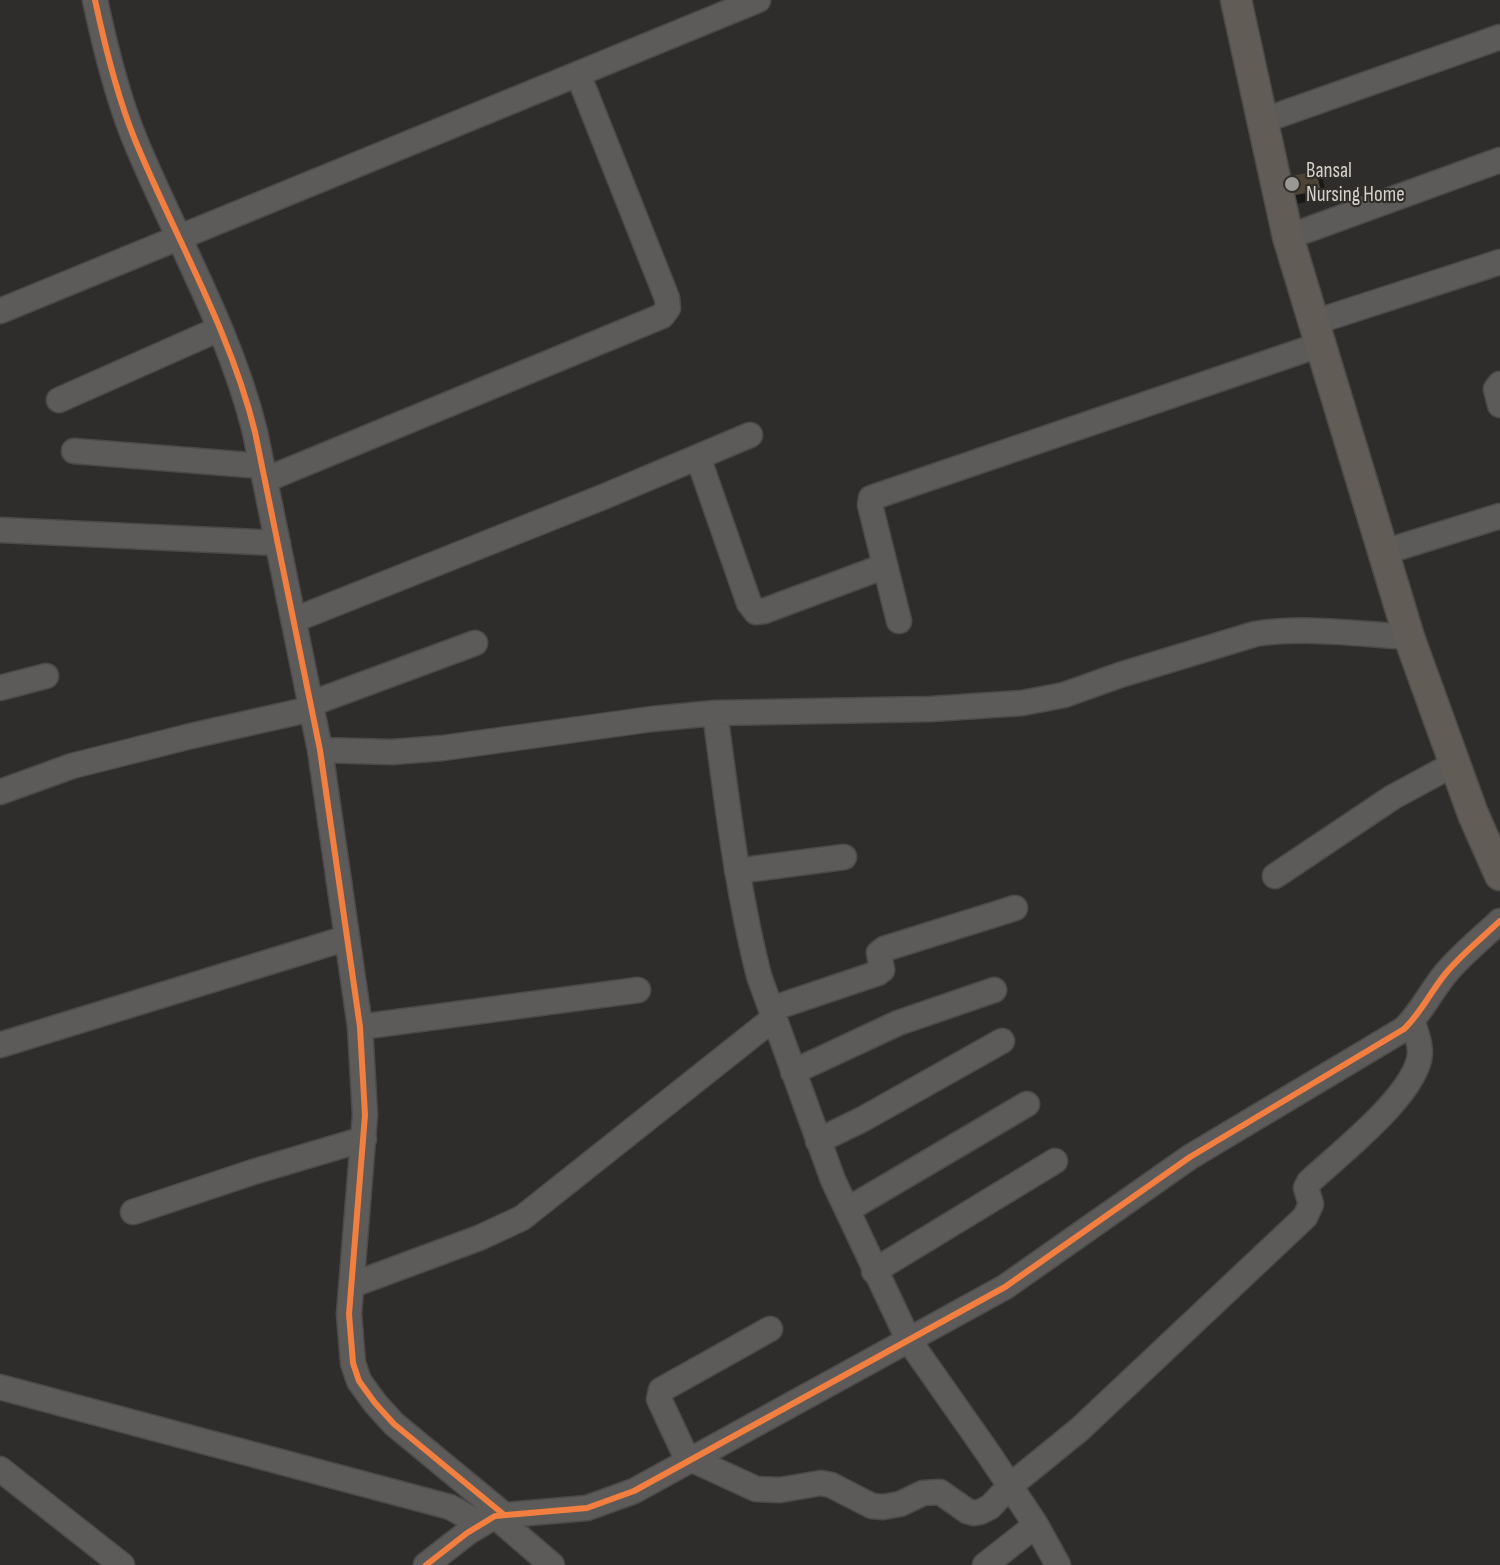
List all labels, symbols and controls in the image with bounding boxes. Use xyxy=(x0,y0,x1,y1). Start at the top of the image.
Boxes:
place label: Bansal Nursing Home xyxy=(1306,159,1405,209)
marker: Bansal Nursing Home xyxy=(1283,175,1301,193)

